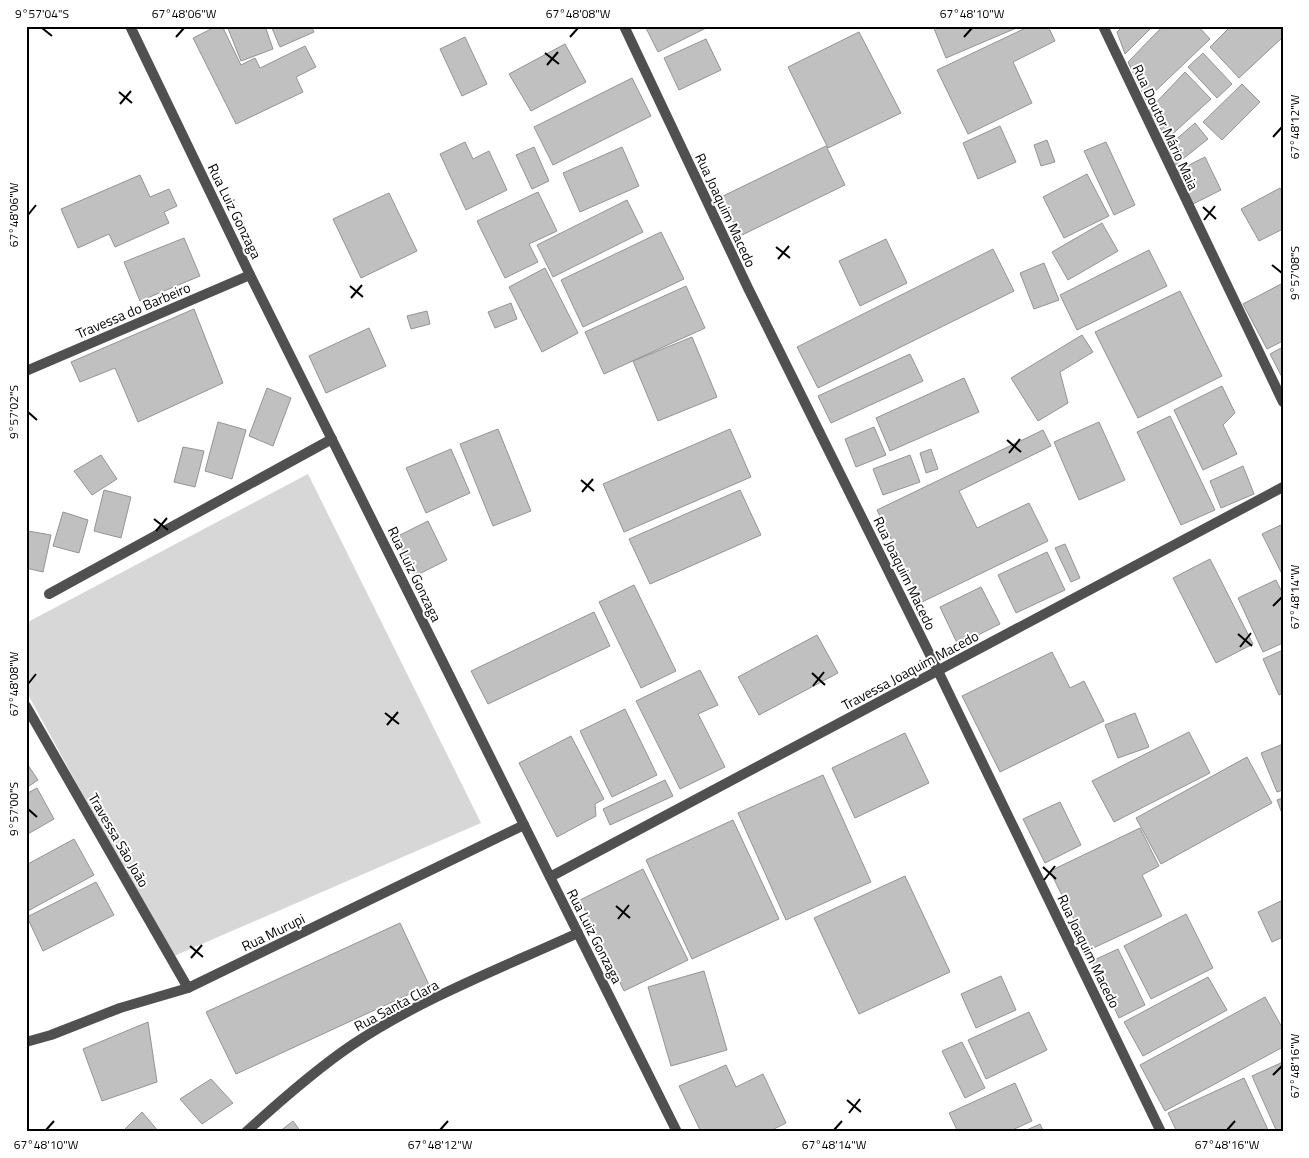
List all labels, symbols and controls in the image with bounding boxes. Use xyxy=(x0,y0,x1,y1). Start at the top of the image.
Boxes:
text: 9°57'04"S xyxy=(15,4,69,23)
text: 67°48'06"W xyxy=(152,4,217,23)
text: 67°48'08"W xyxy=(546,4,611,23)
text: 67°48'10"W xyxy=(940,4,1005,23)
street label: Rua Doutor Mário Maia xyxy=(1128,61,1204,193)
text: 67°48'12"W xyxy=(1285,94,1304,159)
street label: Rua Joaquim Macedo xyxy=(690,149,762,271)
street label: Rua Luiz Gonzaga xyxy=(203,160,267,262)
text: 67°48'06"W xyxy=(4,182,23,247)
text: 9°57'08"S xyxy=(1285,246,1304,300)
street label: Travessa do Barbeiro xyxy=(72,276,194,344)
text: 9°57'02"S xyxy=(4,385,23,439)
street label: Rua Joaquim Macedo xyxy=(868,513,942,633)
street label: Rua Luiz Gonzaga xyxy=(383,523,447,625)
text: 67°48'14"W xyxy=(1285,564,1304,629)
street label: Travessa Joaquim Macedo xyxy=(838,625,982,715)
text: 67°48'08"W xyxy=(4,651,23,716)
text: 9°57'00"S xyxy=(4,782,23,836)
street label: Travessa São João xyxy=(84,789,154,891)
street label: Rua Luiz Gonzaga xyxy=(562,885,628,987)
street label: Rua Joaquim Macedo xyxy=(1052,891,1126,1011)
street label: Rua Murupi xyxy=(238,908,308,956)
street label: Rua Santa Clara xyxy=(350,974,442,1036)
text: 67°48'16"W xyxy=(1285,1033,1304,1098)
text: 67°48'10"W xyxy=(14,1135,79,1154)
text: 67°48'12"W xyxy=(408,1135,473,1154)
text: 67°48'14"W xyxy=(802,1135,867,1154)
text: 67°48'16"W xyxy=(1195,1135,1260,1154)

